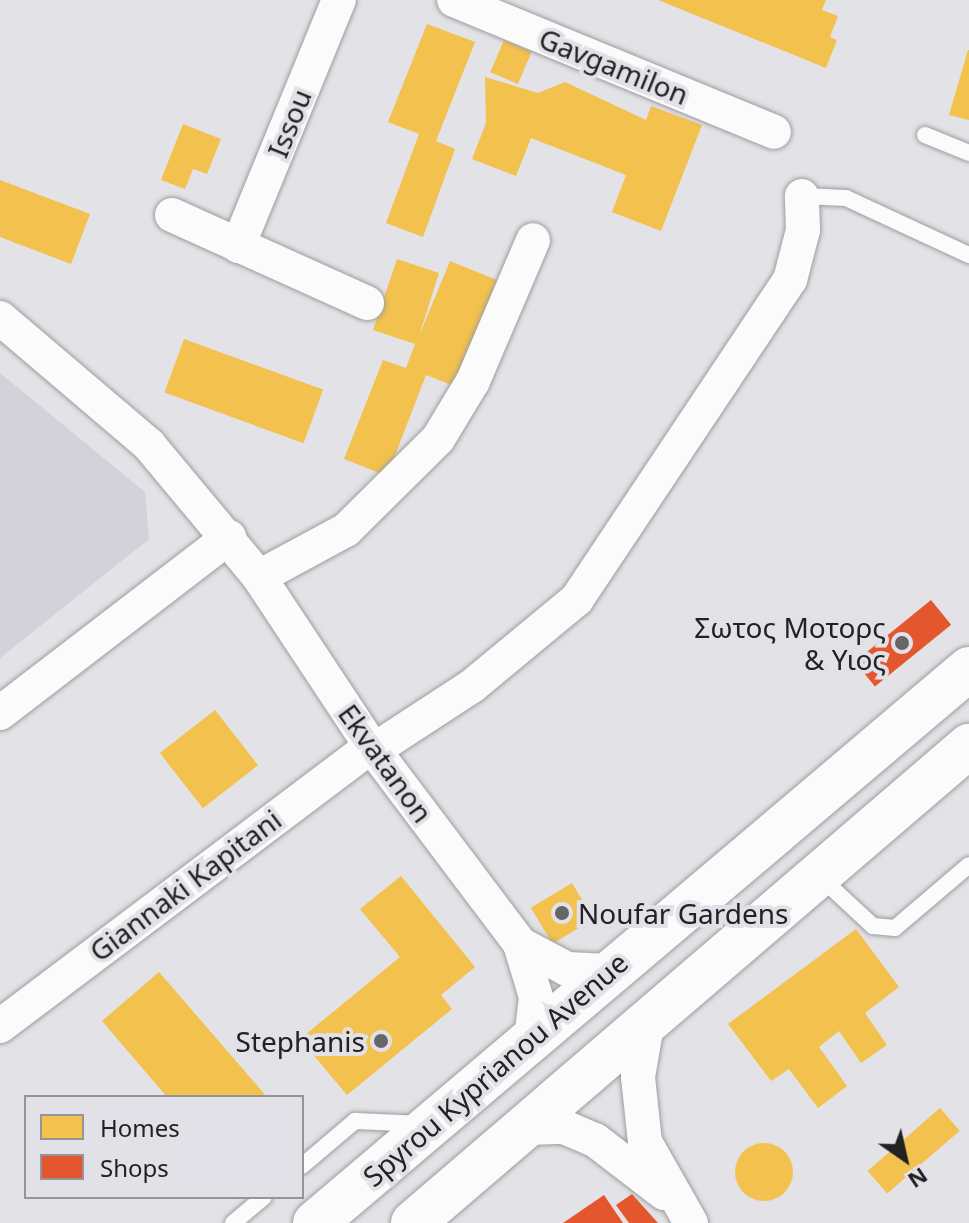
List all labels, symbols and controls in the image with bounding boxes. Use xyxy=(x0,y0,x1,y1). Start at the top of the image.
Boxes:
street label: Gavgamilon xyxy=(534,21,694,111)
street label: Issou xyxy=(260,84,318,162)
place label: Σωτος Μοτορς & Υιος xyxy=(694,610,886,676)
marker: Σωτος Μοτορς & Υιος xyxy=(893,634,911,652)
street label: Ekvatanon xyxy=(332,697,440,829)
street label: Giannaki Kapitani xyxy=(83,802,287,968)
place label: Noufar Gardens xyxy=(578,896,789,930)
marker: Noufar Gardens xyxy=(553,904,571,922)
street label: Spyrou Kyprianou Avenue xyxy=(356,945,634,1193)
place label: Stephanis xyxy=(236,1024,365,1058)
marker: Stephanis xyxy=(372,1032,390,1050)
legend xyxy=(24,1095,304,1199)
text: Homes xyxy=(100,1111,180,1144)
north arrow xyxy=(865,1119,945,1199)
text: Shops xyxy=(100,1151,169,1184)
text: N xyxy=(903,1161,934,1196)

